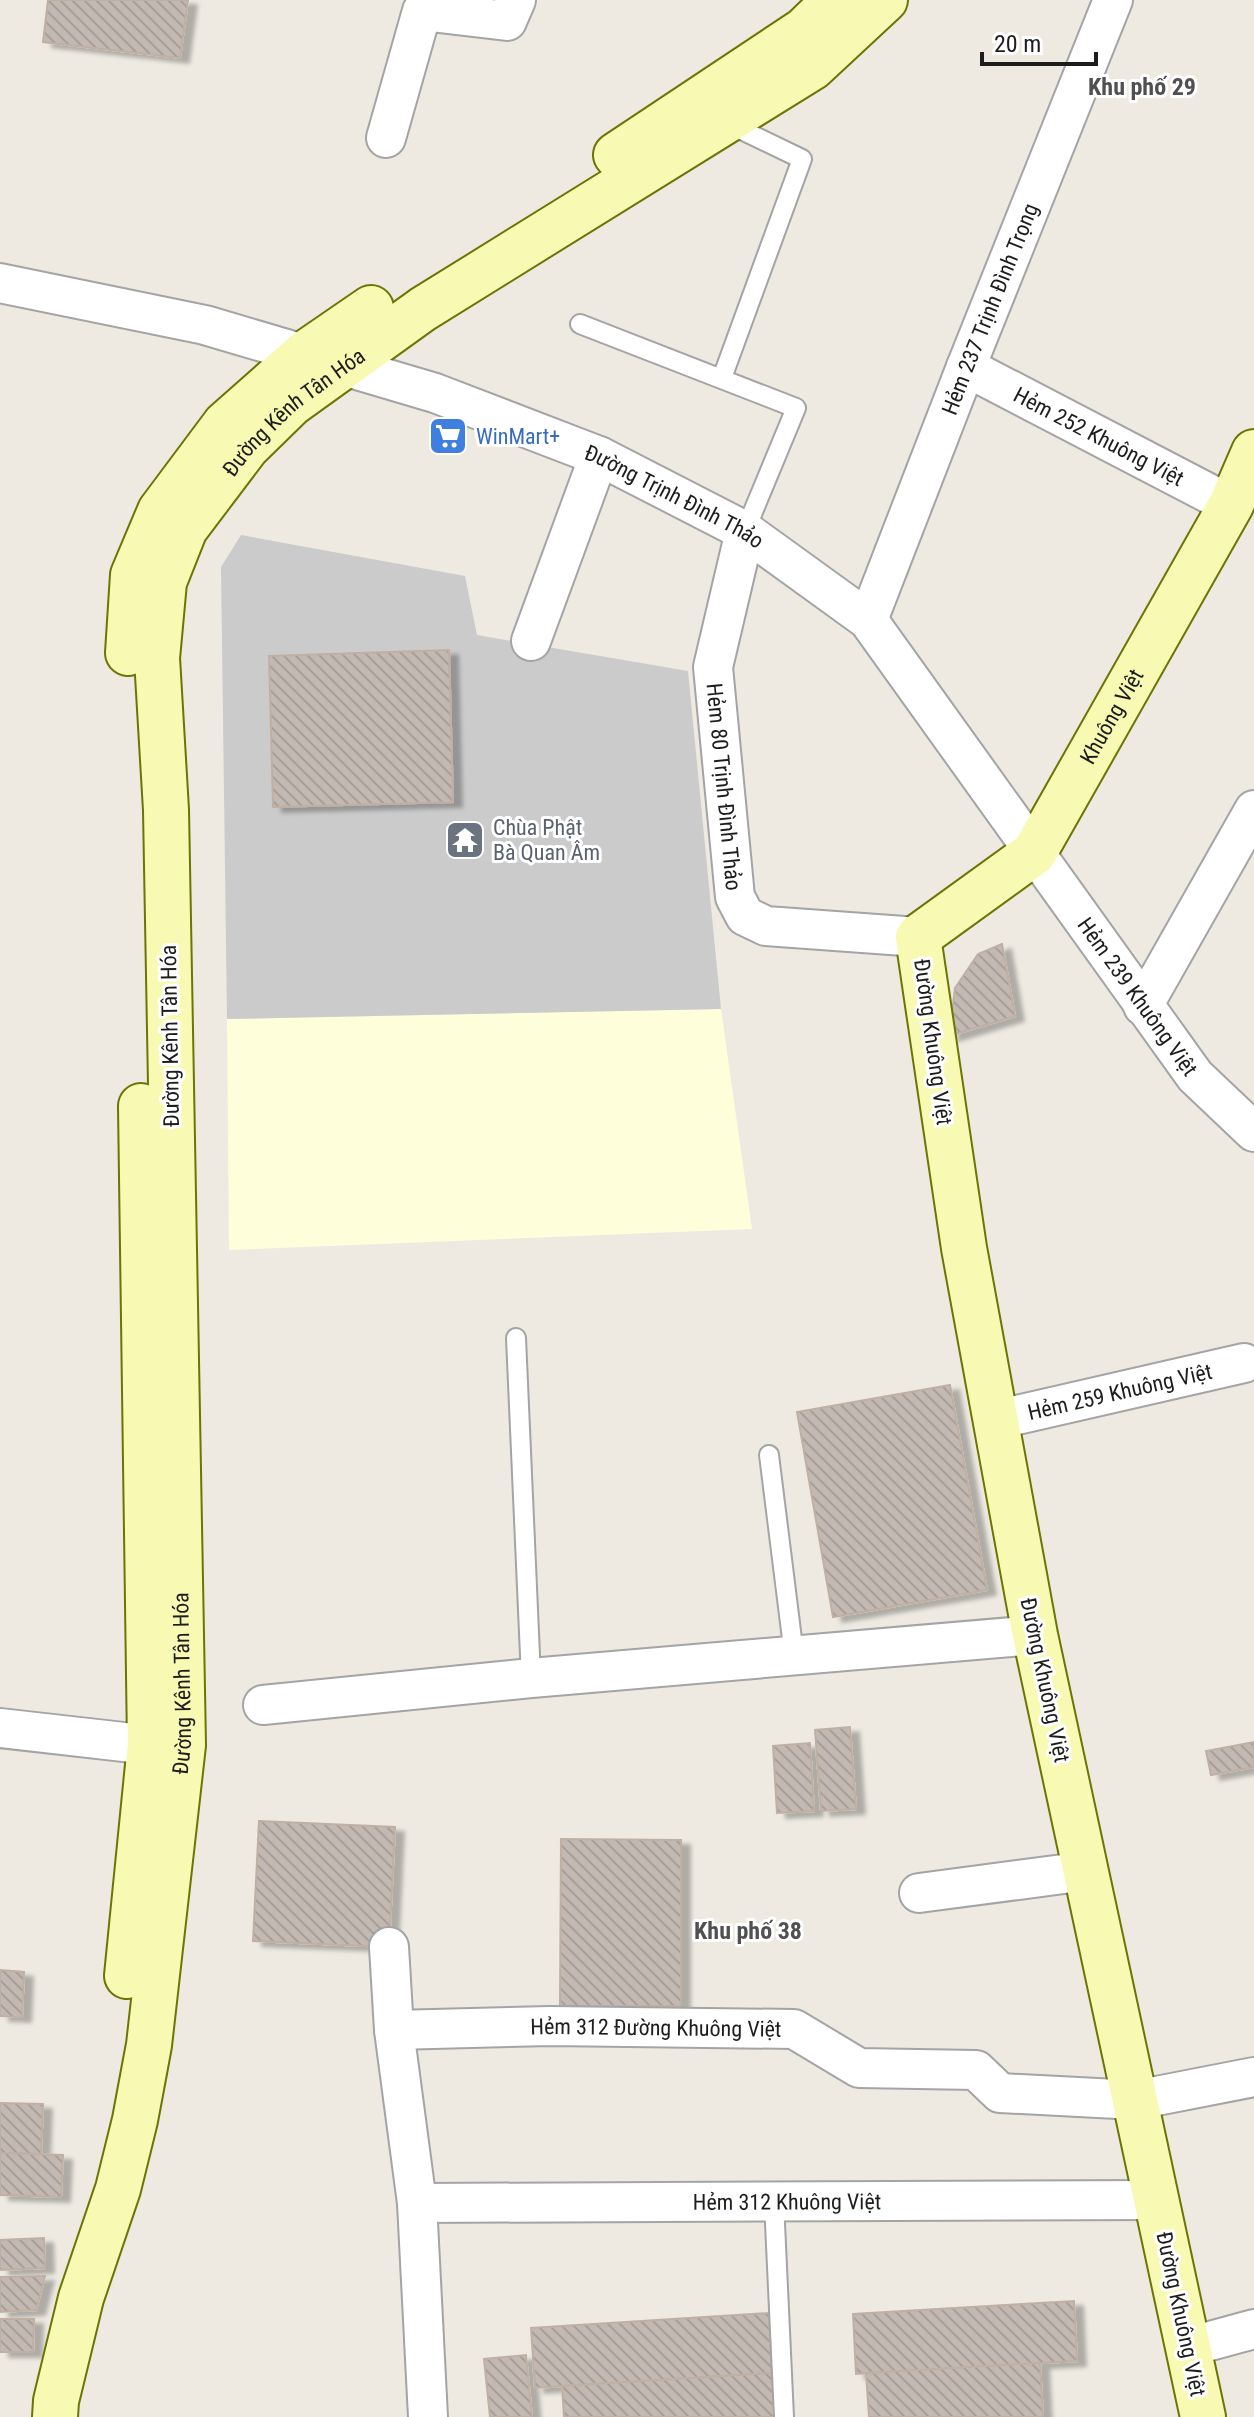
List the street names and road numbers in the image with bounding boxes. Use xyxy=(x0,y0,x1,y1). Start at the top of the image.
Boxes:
street label: Hẻm 237 Trịnh Đình Trọng xyxy=(936,200,1043,418)
street label: Đường Kênh Tân Hóa xyxy=(217,343,369,481)
street label: Hẻm 252 Khuông Việt xyxy=(1010,382,1188,491)
street label: Đường Trịnh Đình Thảo xyxy=(581,439,769,553)
street label: Khuông Việt xyxy=(1075,664,1148,768)
street label: Hẻm 80 Trịnh Đình Thảo xyxy=(702,682,747,892)
street label: Hẻm 239 Khuông Việt xyxy=(1073,913,1203,1080)
street label: Đường Kênh Tân Hóa xyxy=(156,945,184,1127)
street label: Đường Khuông Việt xyxy=(909,957,957,1127)
street label: Hẻm 259 Khuông Việt xyxy=(1025,1358,1214,1425)
street label: Đường Kênh Tân Hóa xyxy=(167,1592,196,1776)
street label: Đường Khuông Việt xyxy=(1015,1595,1075,1765)
street label: Hẻm 312 Đường Khuông Việt xyxy=(530,2013,782,2041)
street label: Hẻm 312 Khuông Việt xyxy=(693,2189,881,2214)
street label: Đường Khuông Việt xyxy=(1151,2229,1211,2399)

